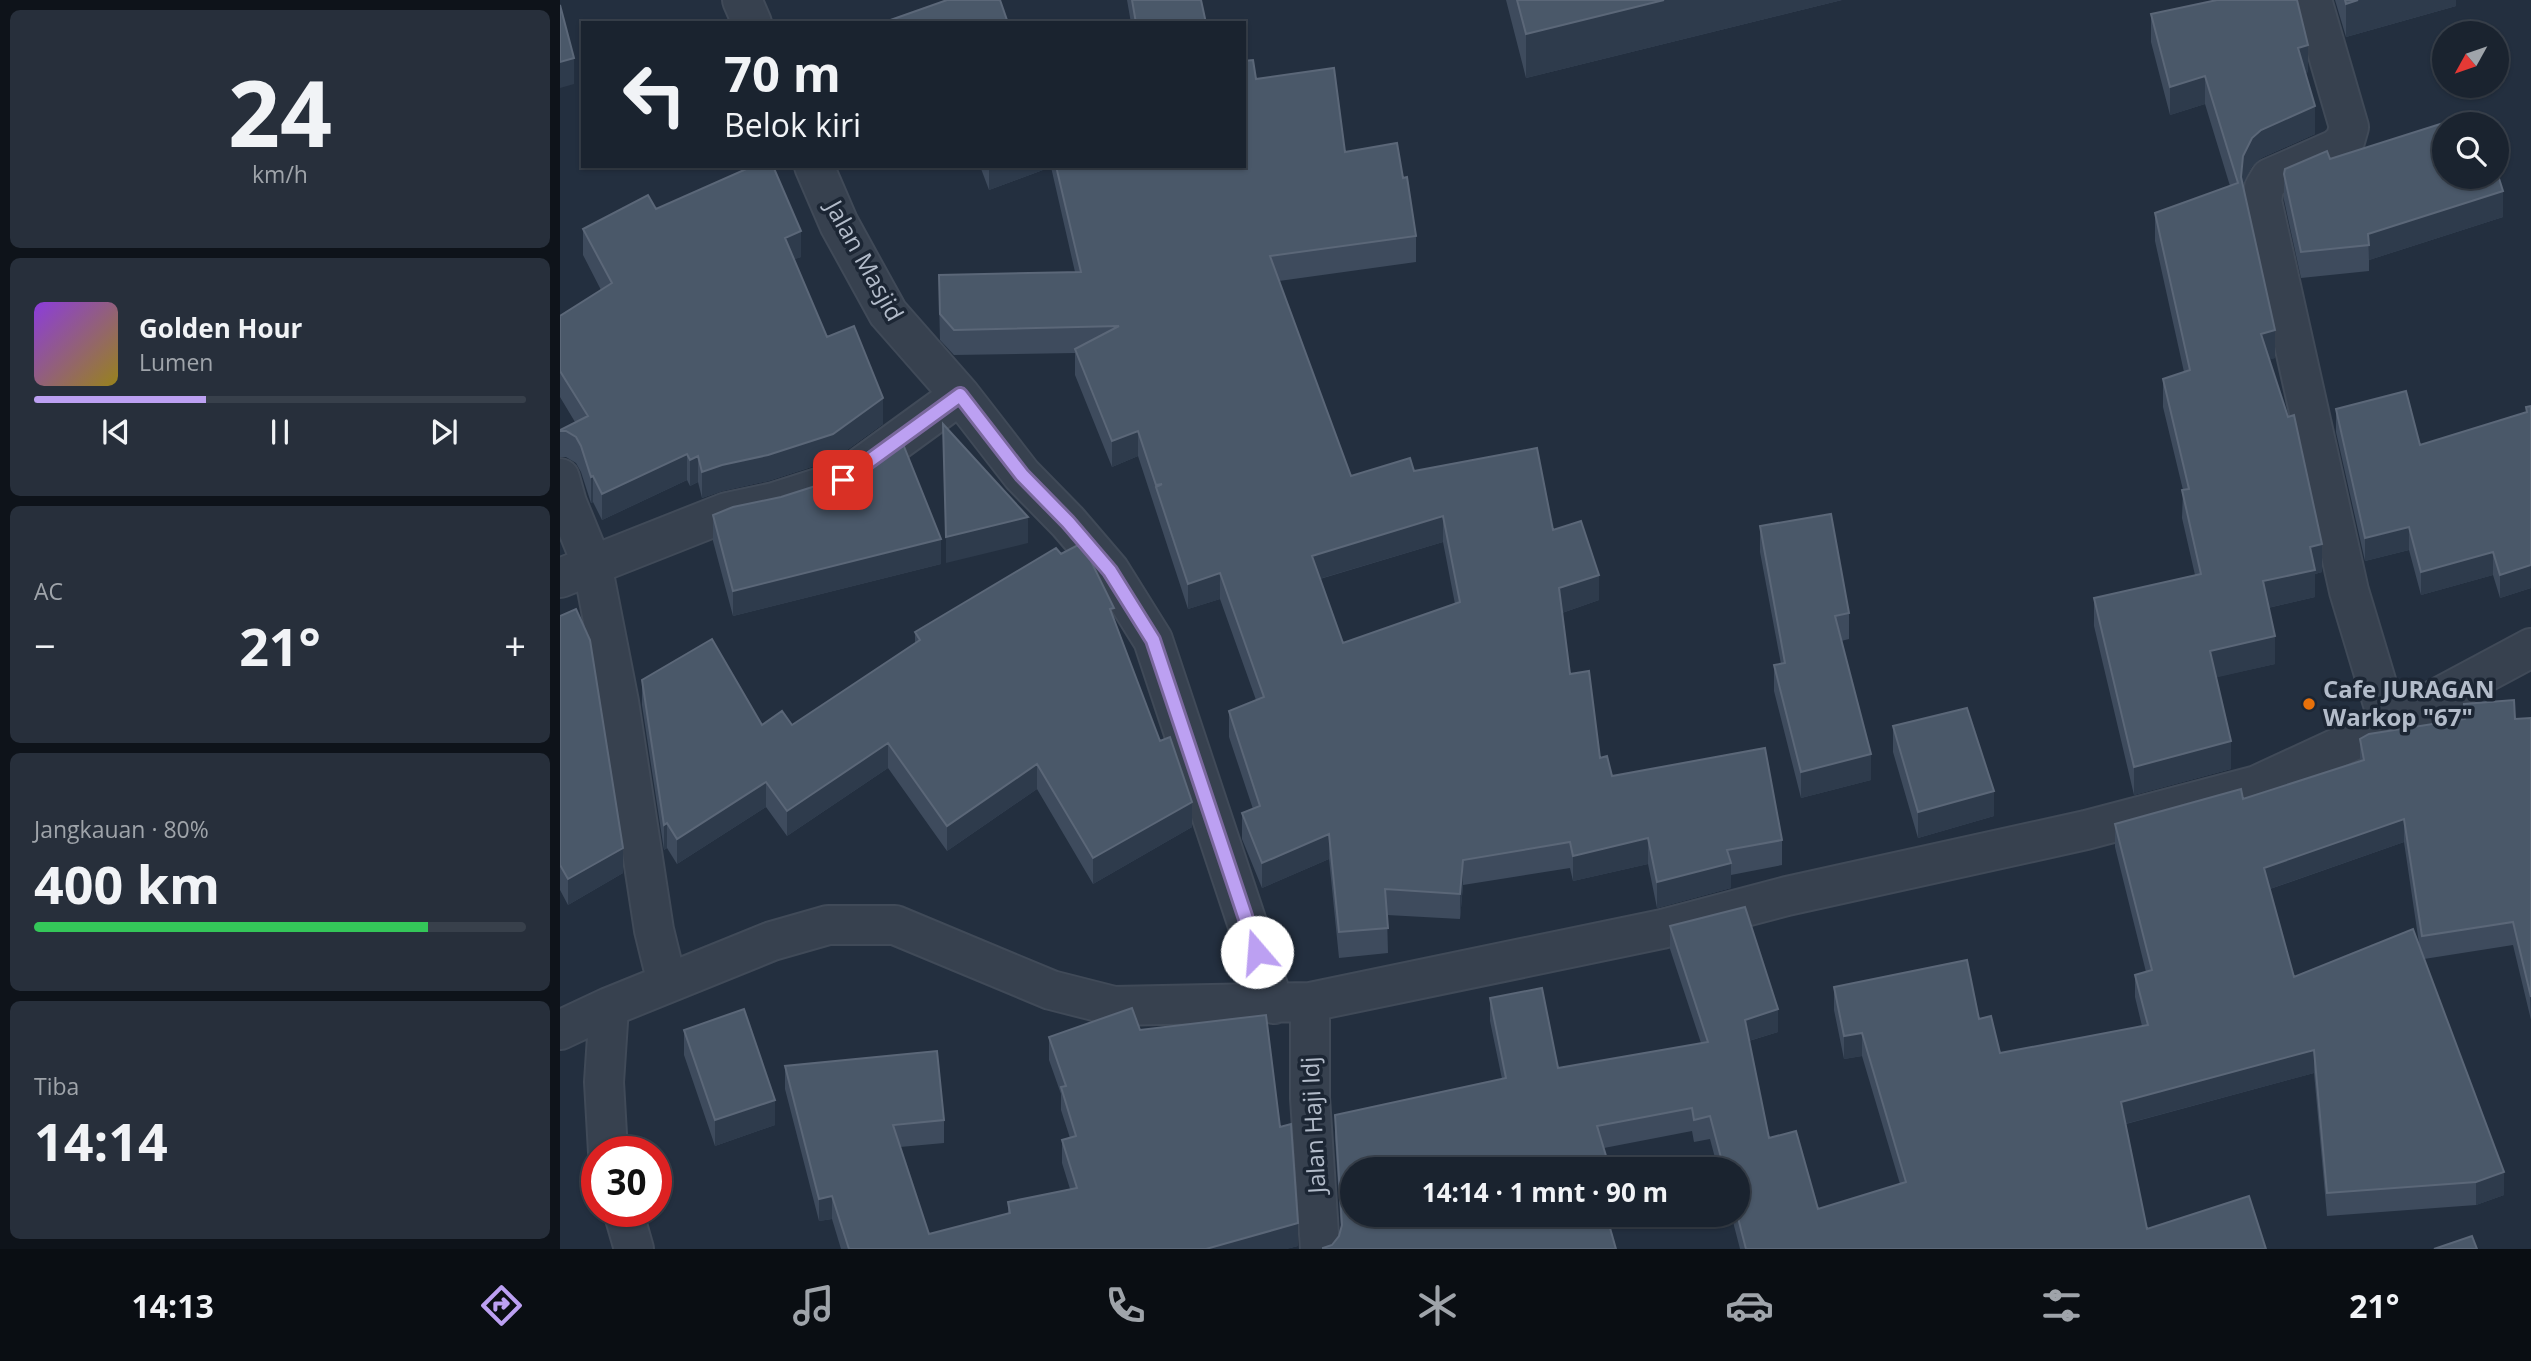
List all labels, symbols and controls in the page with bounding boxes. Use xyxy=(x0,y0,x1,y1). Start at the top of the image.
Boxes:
north arrow xyxy=(2432,21,2510,98)
map controls xyxy=(2432,21,2509,189)
text: 70 m xyxy=(724,40,841,106)
icon: left xyxy=(609,49,700,140)
text: 24 xyxy=(228,50,332,174)
text: Belok kiri xyxy=(724,103,861,146)
button: search xyxy=(2432,112,2509,189)
text: km/h xyxy=(252,158,308,190)
street label: Jalan Masjid xyxy=(818,192,912,327)
text: Golden Hour xyxy=(139,310,302,346)
text: Lumen xyxy=(139,346,213,378)
icon: previous xyxy=(97,413,135,451)
icon: pause xyxy=(261,413,299,451)
icon: next xyxy=(425,413,463,451)
pin xyxy=(813,450,873,510)
icon: arrive xyxy=(824,461,862,499)
text: AC xyxy=(34,575,63,607)
text: 21° xyxy=(239,610,321,681)
text: − xyxy=(34,619,56,671)
text: + xyxy=(504,619,526,671)
place label: Cafe JURAGAN Warkop "67" xyxy=(2323,672,2494,733)
marker: Cafe JURAGAN Warkop "67" xyxy=(2301,696,2317,712)
text: Jangkauan · 80% xyxy=(34,813,209,845)
text: 400 km xyxy=(34,848,220,919)
position arrow xyxy=(1220,915,1294,989)
street label: Jalan Haji Idj xyxy=(1292,1056,1333,1196)
text: Tiba xyxy=(34,1070,79,1102)
text: 14:14 xyxy=(34,1105,168,1176)
speed limit sign: 30 xyxy=(581,1136,672,1227)
text: 14:14 · 1 mnt · 90 m xyxy=(1422,1174,1668,1210)
icon: directions xyxy=(477,1281,526,1330)
icon: music xyxy=(789,1281,838,1330)
icon: phone xyxy=(1101,1281,1150,1330)
icon: climate xyxy=(1413,1281,1462,1330)
icon: car xyxy=(1725,1281,1774,1330)
icon: filters xyxy=(2037,1281,2086,1330)
text: 14:13 xyxy=(132,1284,214,1327)
text: 21° xyxy=(2349,1284,2399,1327)

